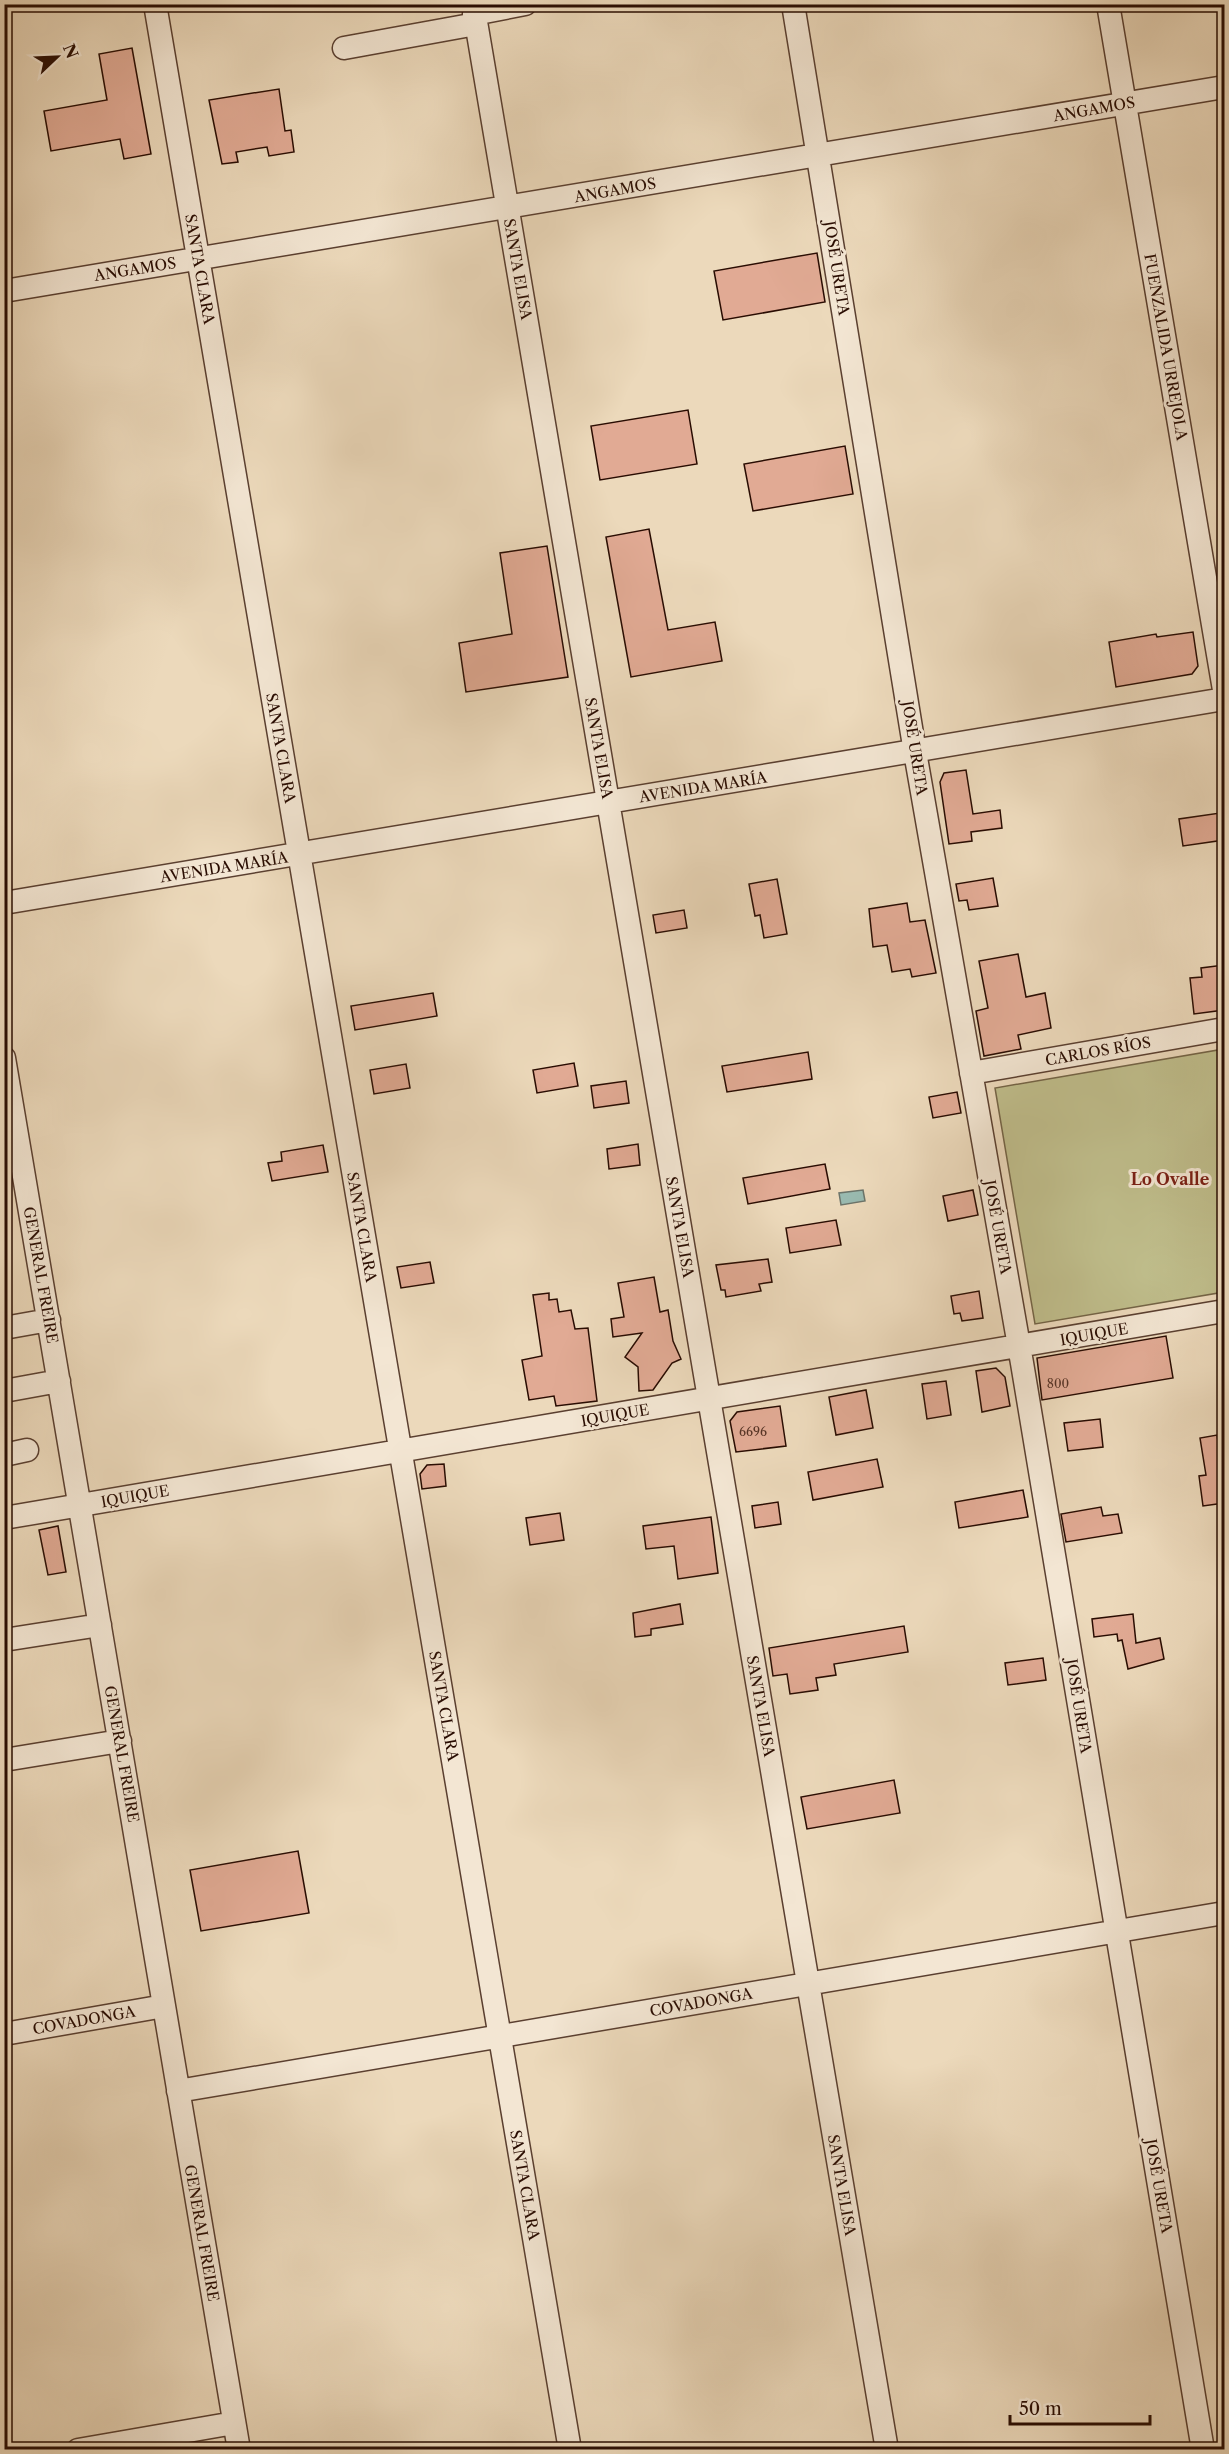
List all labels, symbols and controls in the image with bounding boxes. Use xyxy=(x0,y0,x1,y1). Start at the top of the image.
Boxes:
north arrow xyxy=(27,27,87,87)
text: N xyxy=(59,41,83,62)
street label: ANGAMOS xyxy=(1051,92,1136,126)
street label: ANGAMOS xyxy=(572,173,657,207)
street label: SANTA CLARA xyxy=(181,212,219,326)
street label: SANTA ELISA xyxy=(500,217,536,322)
street label: JOSÉ URETA xyxy=(820,217,854,317)
street label: FUENZALIDA URREJOLA xyxy=(1140,252,1192,443)
street label: ANGAMOS xyxy=(92,253,177,285)
street label: SANTA CLARA xyxy=(262,691,300,805)
street label: SANTA ELISA xyxy=(581,696,617,801)
street label: JOSÉ URETA xyxy=(898,697,932,797)
street label: AVENIDA MARÍA xyxy=(637,767,769,807)
street label: AVENIDA MARÍA xyxy=(158,847,290,887)
street label: CARLOS RÍOS xyxy=(1044,1032,1152,1070)
district label: Lo Ovalle xyxy=(1131,1169,1210,1189)
street label: SANTA CLARA xyxy=(343,1170,381,1284)
street label: SANTA ELISA xyxy=(662,1175,698,1280)
street label: JOSÉ URETA xyxy=(980,1176,1016,1276)
street label: GENERAL FREIRE xyxy=(20,1205,62,1345)
street label: IQUIQUE xyxy=(1058,1319,1130,1349)
house number: 800 xyxy=(1047,1376,1069,1391)
street label: IQUIQUE xyxy=(579,1400,651,1430)
house number: 6696 xyxy=(739,1424,767,1439)
street label: IQUIQUE xyxy=(99,1481,171,1511)
street label: SANTA CLARA xyxy=(425,1649,463,1763)
street label: SANTA ELISA xyxy=(743,1654,779,1759)
street label: JOSÉ URETA xyxy=(1062,1655,1096,1755)
street label: GENERAL FREIRE xyxy=(101,1684,143,1824)
street label: COVADONGA xyxy=(648,1983,755,2020)
street label: COVADONGA xyxy=(31,2001,138,2038)
street label: SANTA CLARA xyxy=(506,2128,544,2242)
street label: SANTA ELISA xyxy=(824,2133,860,2238)
street label: JOSÉ URETA xyxy=(1141,2135,1177,2235)
street label: GENERAL FREIRE xyxy=(181,2163,223,2303)
scale bar xyxy=(1010,2388,1150,2426)
text: 50 m xyxy=(1019,2398,1062,2420)

